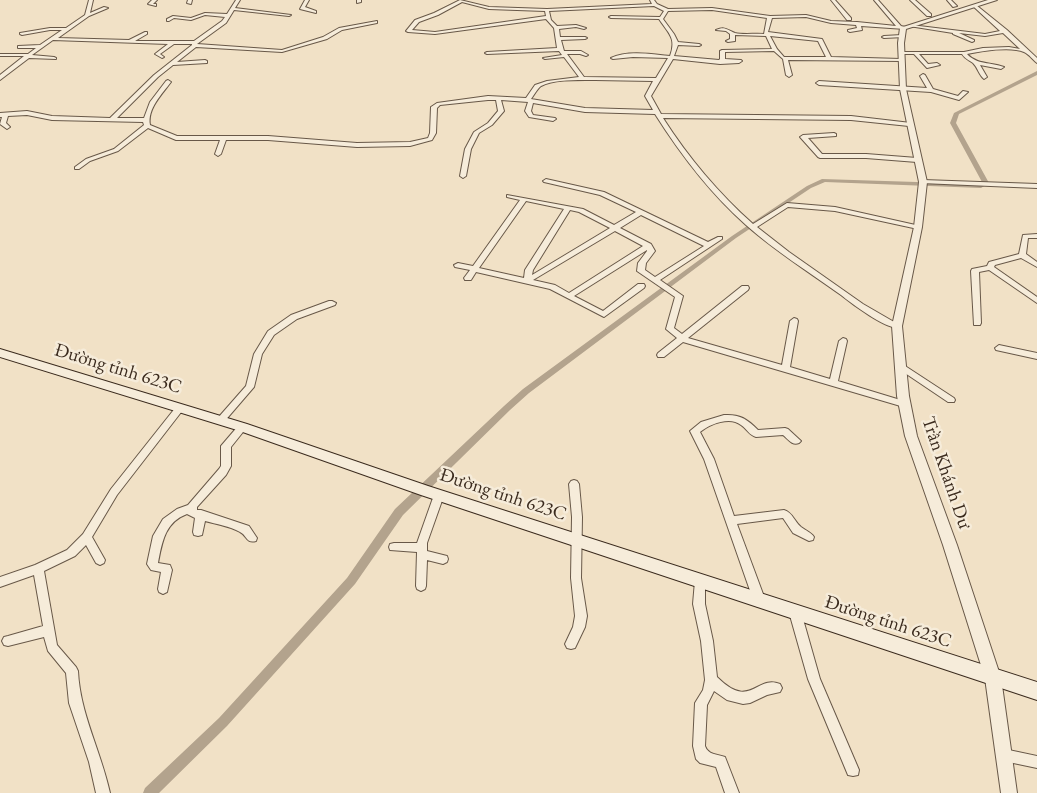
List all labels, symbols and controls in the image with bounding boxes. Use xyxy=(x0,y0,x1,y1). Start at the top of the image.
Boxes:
street label: Đường tỉnh 623C xyxy=(52,339,184,399)
street label: Trần Khánh Dư xyxy=(916,414,976,532)
street label: Đường tỉnh 623C xyxy=(437,464,569,526)
street label: Đường tỉnh 623C xyxy=(822,591,954,653)

